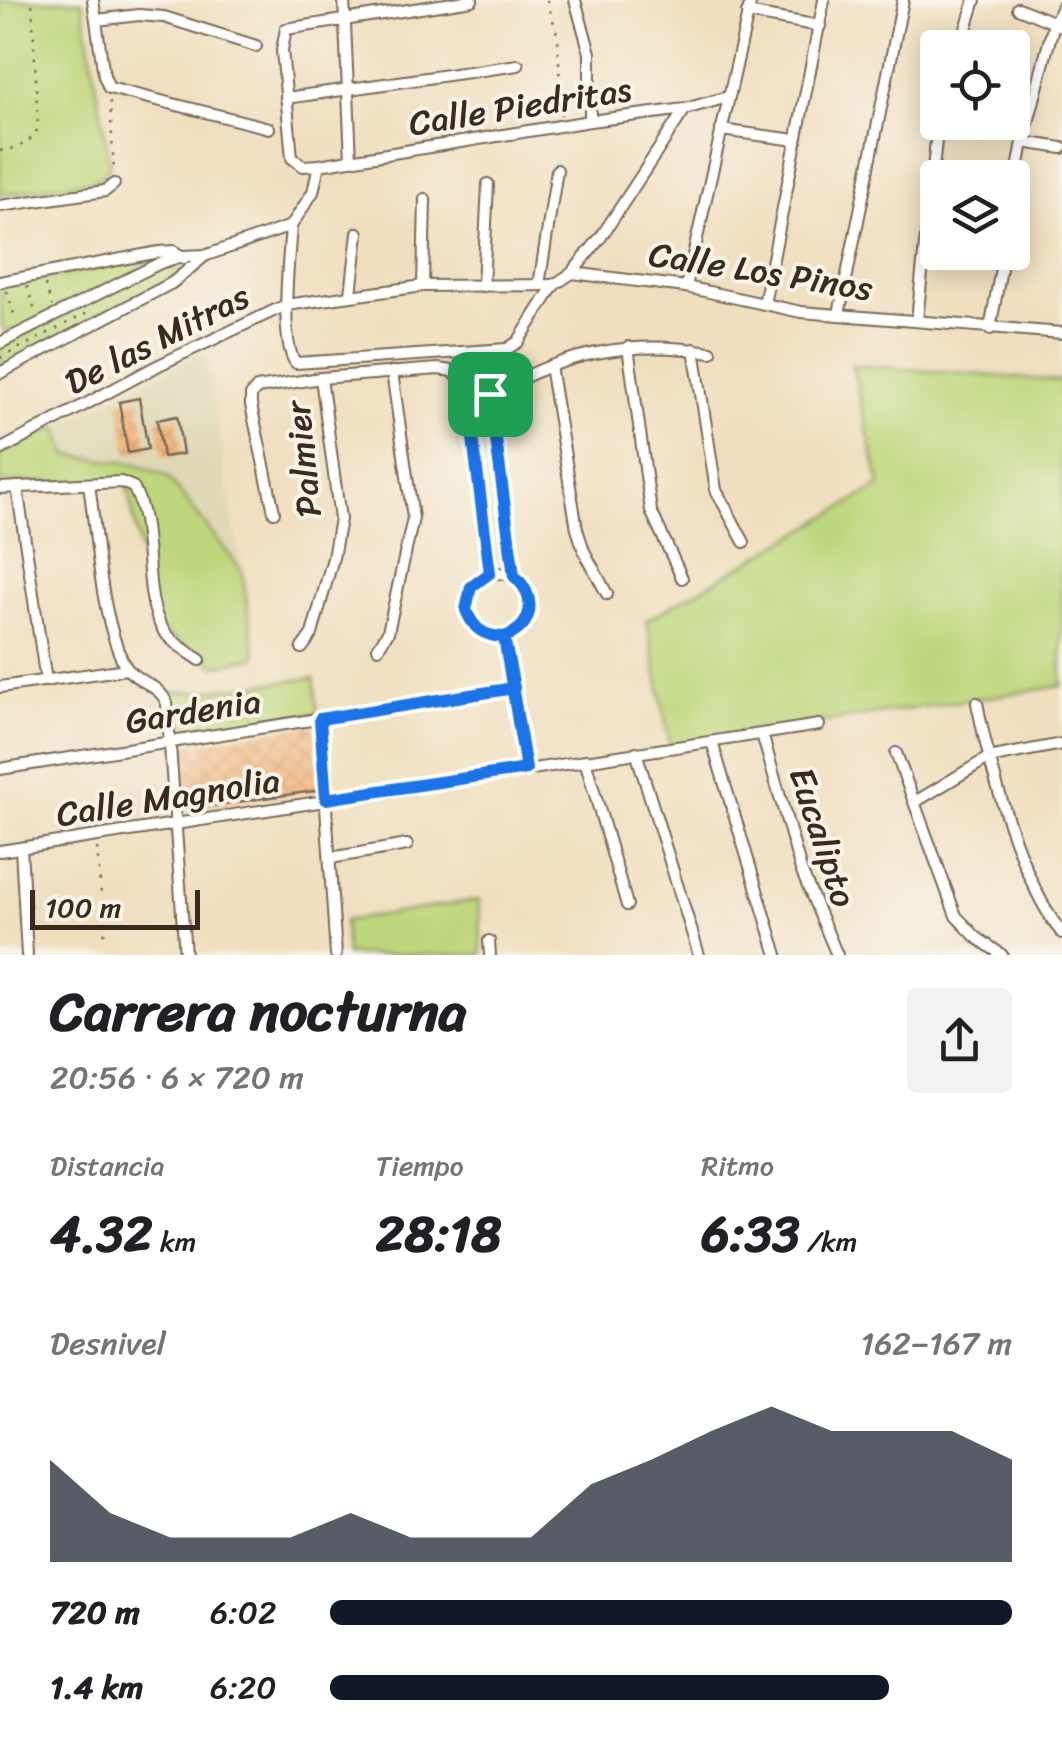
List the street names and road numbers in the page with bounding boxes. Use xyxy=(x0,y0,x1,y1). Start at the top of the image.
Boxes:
street label: Calle Piedritas xyxy=(404,58,636,154)
street label: Calle Los Pinos xyxy=(645,223,877,319)
street label: De las Mitras xyxy=(53,266,261,412)
street label: Palmier xyxy=(266,396,340,520)
street label: Gardenia xyxy=(121,670,265,752)
street label: Calle Magnolia xyxy=(52,749,285,845)
street label: Eucalipto xyxy=(771,759,875,915)

